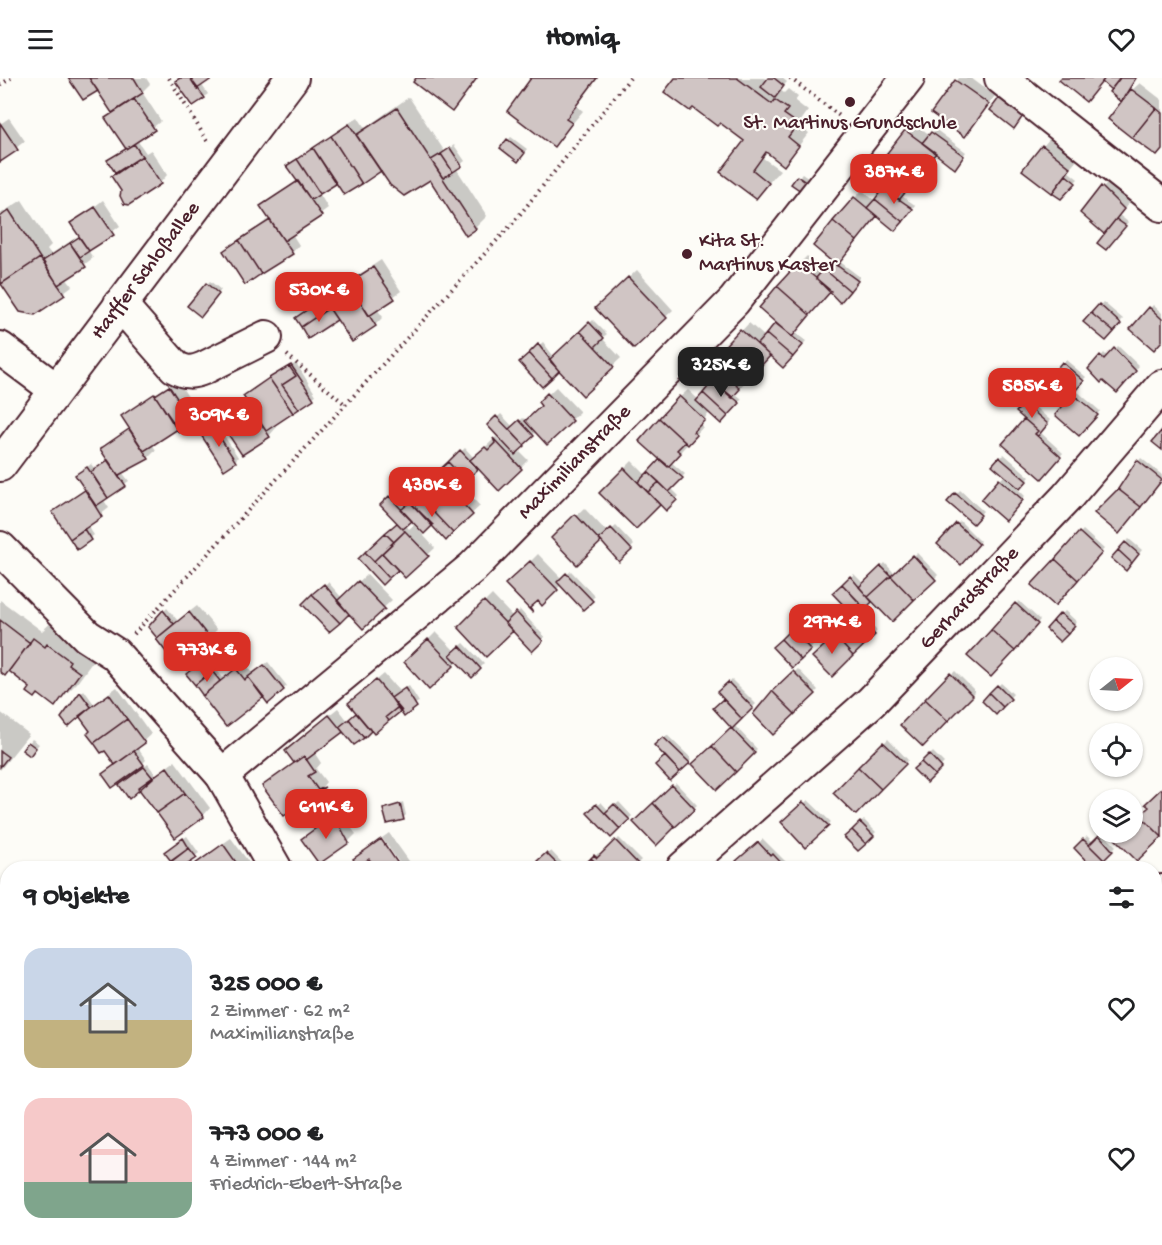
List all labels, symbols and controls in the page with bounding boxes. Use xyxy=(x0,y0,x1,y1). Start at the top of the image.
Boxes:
icon: menu xyxy=(24,23,57,56)
text: Homiq xyxy=(546,23,616,55)
icon: heart xyxy=(1105,23,1138,56)
marker: St. Martinus Grundschule xyxy=(843,95,857,109)
place label: St. Martinus Grundschule xyxy=(743,112,958,137)
pin: 387K € xyxy=(845,154,943,205)
text: 387K € xyxy=(864,162,924,185)
street label: Harffer Schloßallee xyxy=(86,196,207,345)
place label: Kita St. Martinus Kaster xyxy=(699,230,838,279)
marker: Kita St. Martinus Kaster xyxy=(680,247,694,261)
pin: 530K € xyxy=(270,272,368,323)
text: 530K € xyxy=(289,280,349,303)
pin: 325K € xyxy=(672,347,770,398)
text: 325K € xyxy=(692,355,750,378)
pin: 585K € xyxy=(983,368,1081,419)
text: 585K € xyxy=(1002,376,1062,399)
pin: 309K € xyxy=(170,397,268,448)
street label: Maximilianstraße xyxy=(513,399,638,526)
text: 309K € xyxy=(189,405,249,428)
pin: 438K € xyxy=(383,467,481,518)
text: 438K € xyxy=(403,475,461,498)
street label: Gerhardstraße xyxy=(915,541,1026,655)
pin: 297K € xyxy=(783,604,881,655)
text: 297K € xyxy=(803,612,861,635)
pin: 773K € xyxy=(158,632,256,683)
text: 773K € xyxy=(178,640,236,663)
north arrow xyxy=(1089,657,1143,711)
map controls xyxy=(1089,657,1143,843)
button: locate xyxy=(1089,723,1143,777)
pin: 611K € xyxy=(277,789,375,840)
button: layers xyxy=(1089,789,1143,843)
text: 611K € xyxy=(299,797,353,820)
icon: filters xyxy=(1105,881,1138,914)
text: 9 Objekte xyxy=(24,882,129,913)
text: 325 000 € xyxy=(210,970,322,1001)
icon: home xyxy=(72,972,144,1044)
icon: heart xyxy=(1105,992,1138,1025)
text: 2 Zimmer · 62 m² xyxy=(210,1001,350,1024)
text: Maximilianstraße xyxy=(210,1024,354,1047)
text: 773 000 € xyxy=(210,1120,323,1151)
icon: home xyxy=(72,1122,144,1194)
icon: heart xyxy=(1105,1142,1138,1175)
text: 4 Zimmer · 144 m² xyxy=(210,1151,357,1174)
text: Friedrich-Ebert-Straße xyxy=(210,1174,402,1197)

